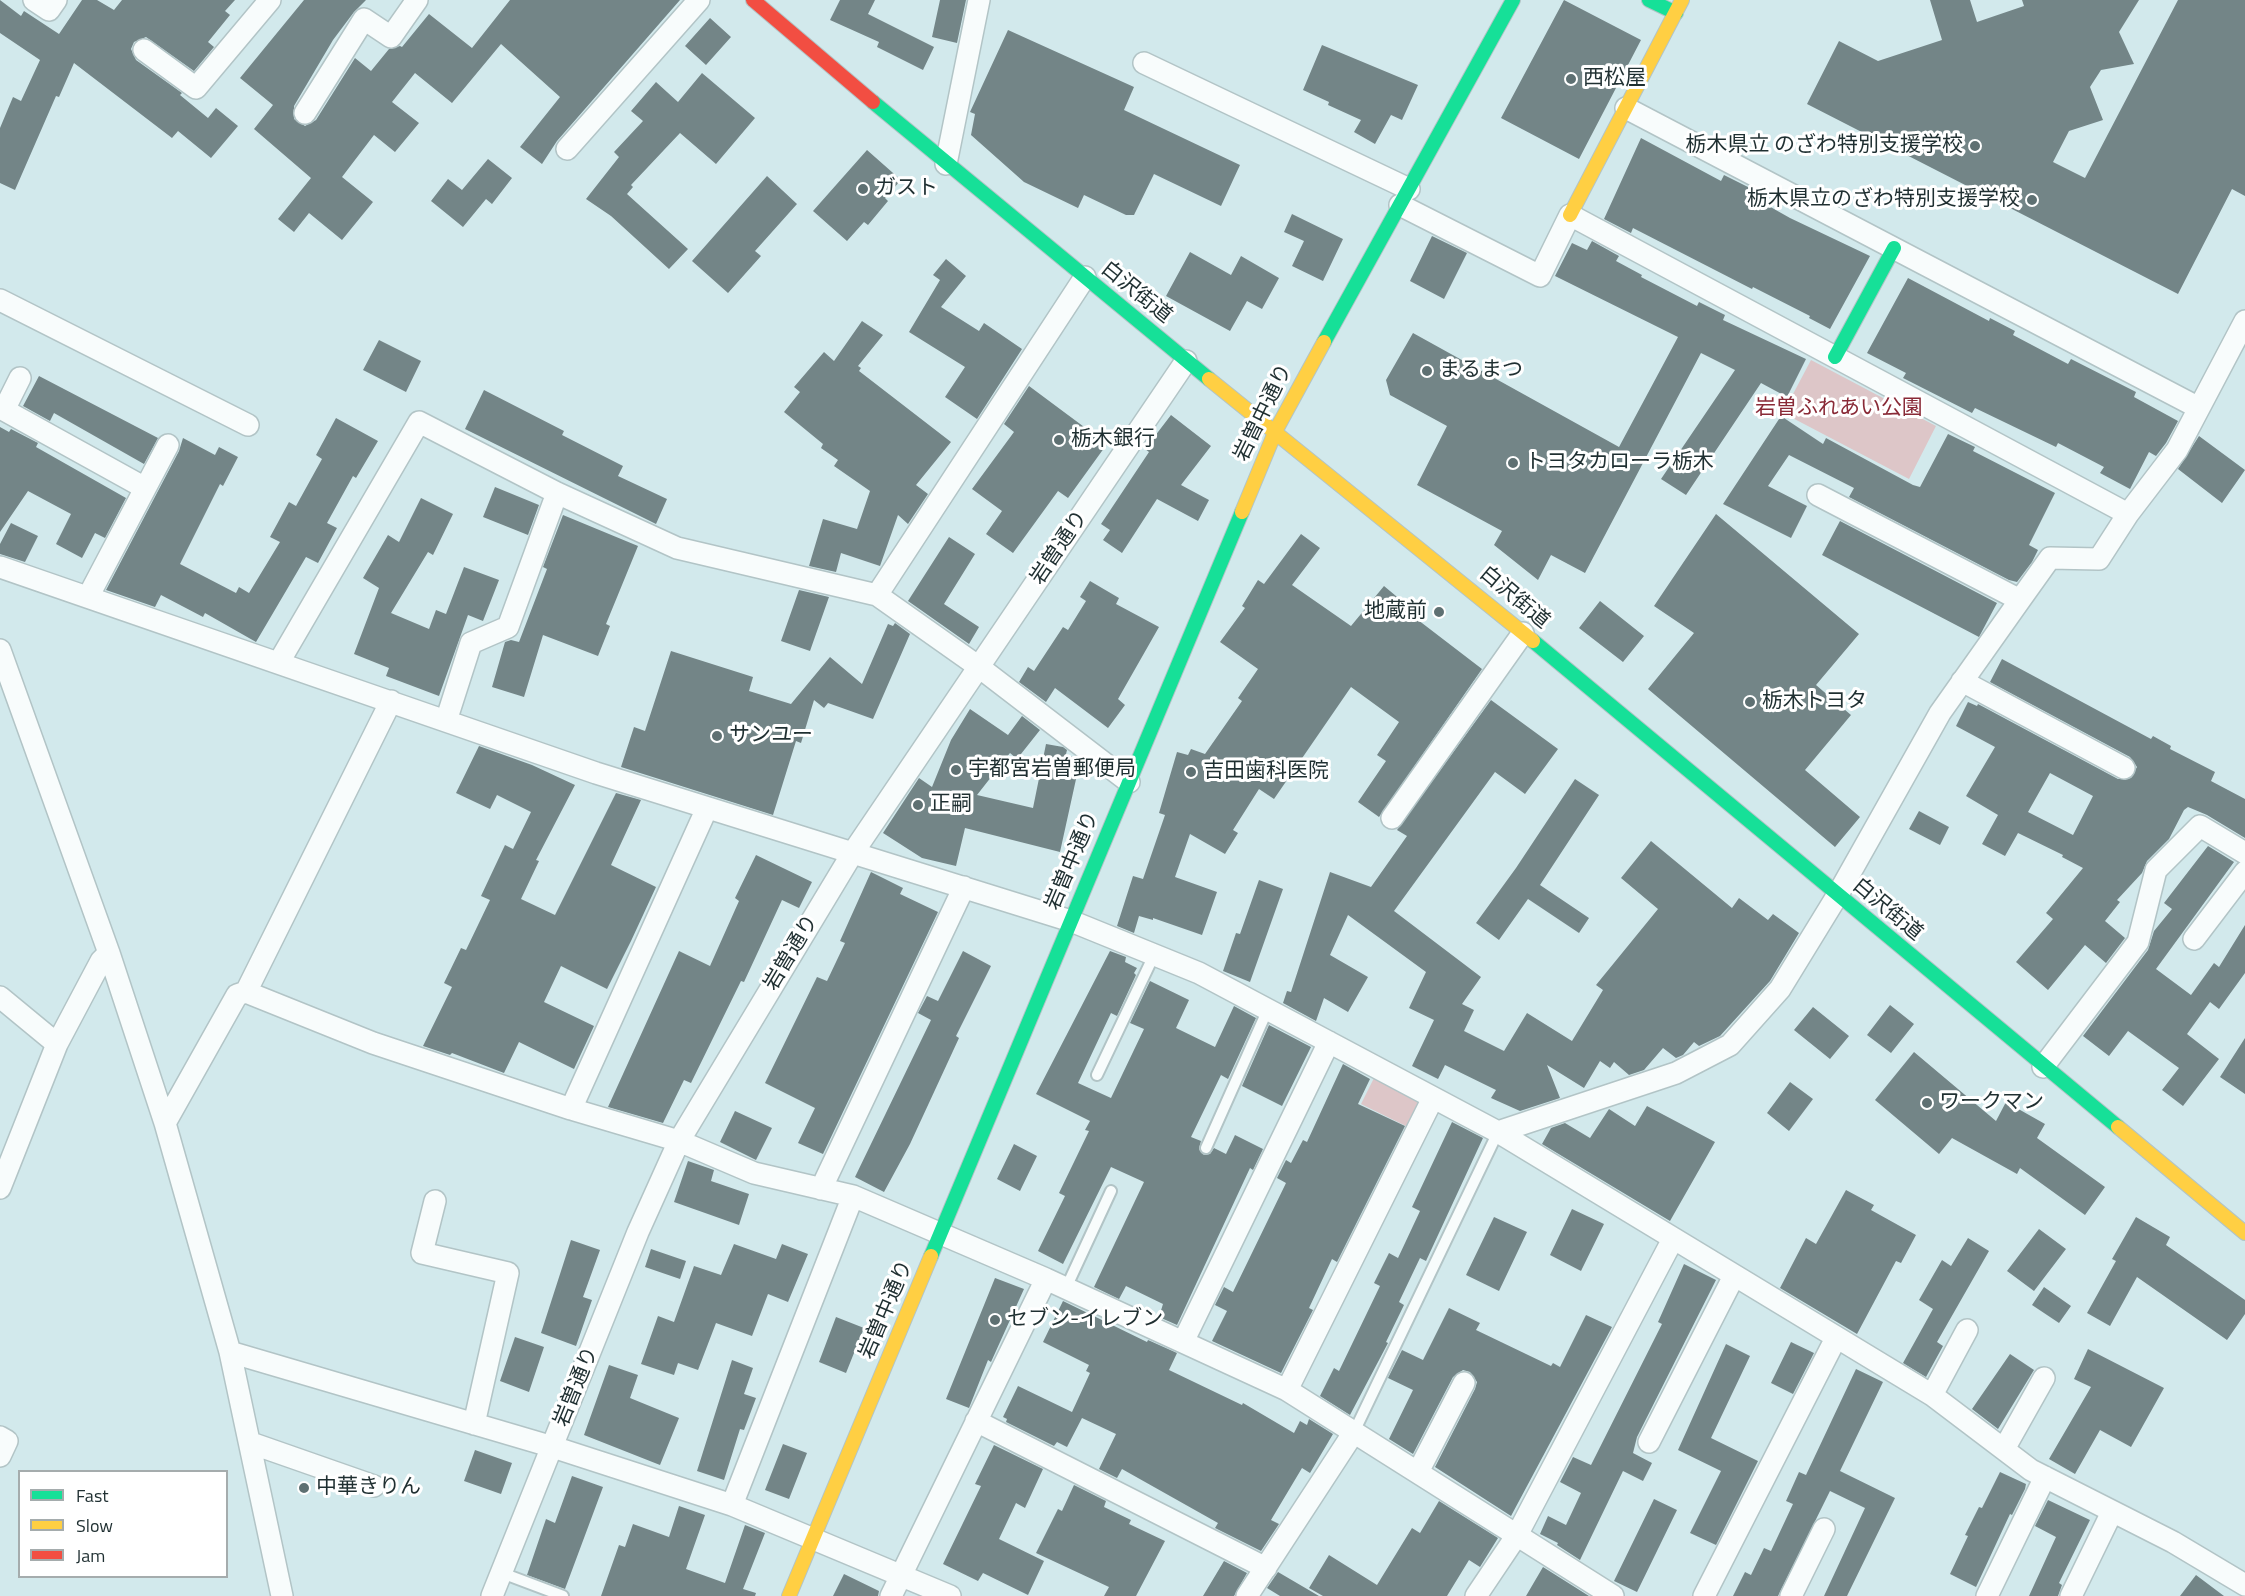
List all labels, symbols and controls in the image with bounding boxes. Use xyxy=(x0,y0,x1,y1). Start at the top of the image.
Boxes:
place label: 西松屋 xyxy=(1583,66,1646,92)
marker: 西松屋 xyxy=(1564,72,1578,86)
place label: 栃木県立 のざわ特別支援学校 xyxy=(1685,133,1963,159)
marker: 栃木県立 のざわ特別支援学校 xyxy=(1968,139,1982,153)
place label: ガスト xyxy=(875,176,938,202)
marker: ガスト xyxy=(856,182,870,196)
place label: 栃木県立のざわ特別支援学校 xyxy=(1747,187,2020,213)
marker: 栃木県立のざわ特別支援学校 xyxy=(2025,193,2039,207)
street label: 白沢街道 xyxy=(1095,257,1177,329)
place label: まるまつ xyxy=(1439,358,1523,384)
street label: 岩曽中通り xyxy=(1230,360,1298,466)
marker: まるまつ xyxy=(1420,364,1434,378)
park label: 岩曽ふれあい公園 xyxy=(1755,396,1923,422)
place label: 栃木銀行 xyxy=(1071,427,1155,453)
marker: 栃木銀行 xyxy=(1052,433,1066,447)
place label: トヨタカローラ栃木 xyxy=(1525,450,1714,476)
marker: トヨタカローラ栃木 xyxy=(1506,456,1520,470)
street label: 岩曽通り xyxy=(1026,506,1094,590)
street label: 白沢街道 xyxy=(1474,561,1554,635)
place label: 地蔵前 xyxy=(1364,599,1427,625)
marker: 地蔵前 xyxy=(1432,605,1446,619)
place label: 栃木トヨタ xyxy=(1762,689,1867,715)
marker: 栃木トヨタ xyxy=(1743,695,1757,709)
place label: サンユー xyxy=(729,723,813,749)
marker: サンユー xyxy=(710,729,724,743)
place label: 宇都宮岩曽郵便局 xyxy=(968,757,1136,783)
place label: 吉田歯科医院 xyxy=(1203,759,1329,785)
marker: 宇都宮岩曽郵便局 xyxy=(949,763,963,777)
marker: 吉田歯科医院 xyxy=(1184,765,1198,779)
place label: 正嗣 xyxy=(930,792,972,818)
marker: 正嗣 xyxy=(911,798,925,812)
street label: 岩曽中通り xyxy=(1041,808,1105,914)
street label: 白沢街道 xyxy=(1847,873,1927,947)
street label: 岩曽通り xyxy=(760,911,824,995)
place label: ワークマン xyxy=(1939,1090,2044,1116)
marker: ワークマン xyxy=(1920,1096,1934,1110)
street label: 岩曽中通り xyxy=(855,1257,919,1363)
place label: セブン-イレブン xyxy=(1007,1307,1163,1333)
marker: セブン-イレブン xyxy=(988,1313,1002,1327)
street label: 岩曽通り xyxy=(550,1343,604,1431)
legend xyxy=(18,1470,228,1578)
place label: 中華きりん xyxy=(316,1475,421,1501)
marker: 中華きりん xyxy=(297,1481,311,1495)
text: Fast xyxy=(76,1482,109,1509)
text: Slow xyxy=(76,1512,113,1539)
text: Jam xyxy=(76,1542,105,1569)

